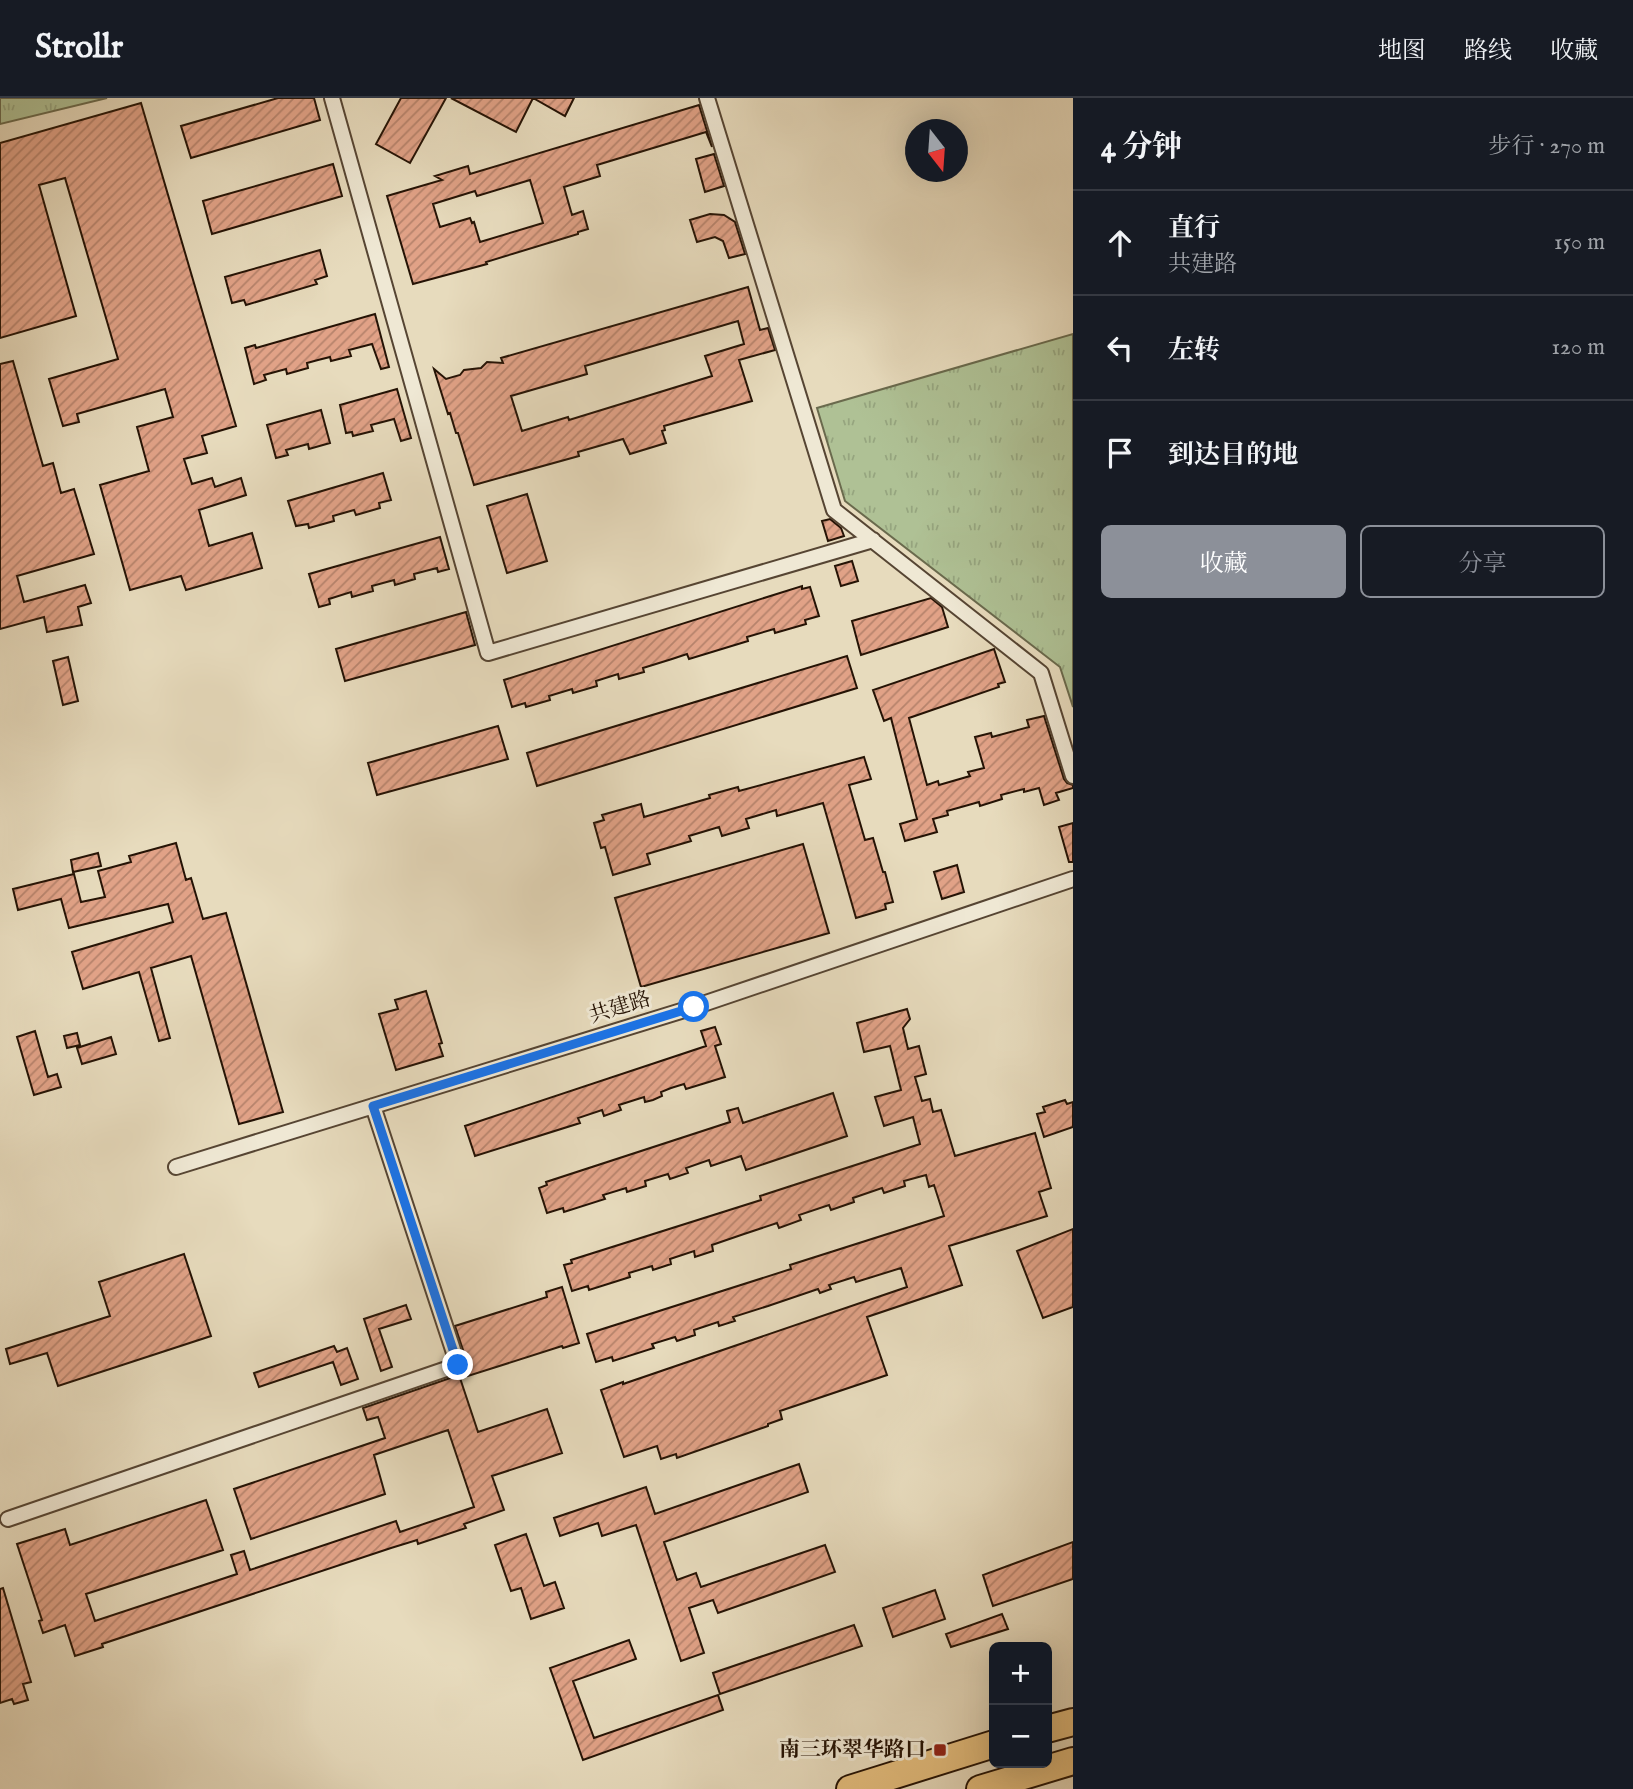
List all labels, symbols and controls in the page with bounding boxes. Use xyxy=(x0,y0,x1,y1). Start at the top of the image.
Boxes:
text: Strollr xyxy=(35,27,123,69)
text: 地图 xyxy=(1378,36,1426,67)
text: 路线 xyxy=(1464,36,1512,67)
text: 收藏 xyxy=(1550,36,1598,67)
north arrow xyxy=(905,119,968,182)
text: 4 分钟 xyxy=(1101,129,1182,167)
text: 步行 · 270 m xyxy=(1489,132,1605,161)
text: 直行 xyxy=(1168,212,1220,245)
icon: ahead xyxy=(1101,224,1139,262)
text: 150 m xyxy=(1554,228,1605,257)
text: 共建路 xyxy=(1168,250,1237,279)
icon: left xyxy=(1101,329,1139,367)
text: 120 m xyxy=(1552,333,1605,362)
text: 左转 xyxy=(1168,334,1220,367)
icon: arrive xyxy=(1101,434,1139,472)
text: 到达目的地 xyxy=(1168,439,1298,472)
button: 收藏 xyxy=(1101,525,1346,598)
button: 分享 xyxy=(1360,525,1605,598)
street label: 共建路 xyxy=(586,986,654,1030)
route start xyxy=(678,991,709,1022)
route end xyxy=(442,1349,473,1380)
map controls xyxy=(989,1642,1052,1768)
button: + xyxy=(989,1642,1052,1705)
button: − xyxy=(989,1705,1052,1768)
place label: 南三环翠华路口 xyxy=(779,1737,926,1764)
marker: 南三环翠华路口 xyxy=(932,1742,948,1758)

